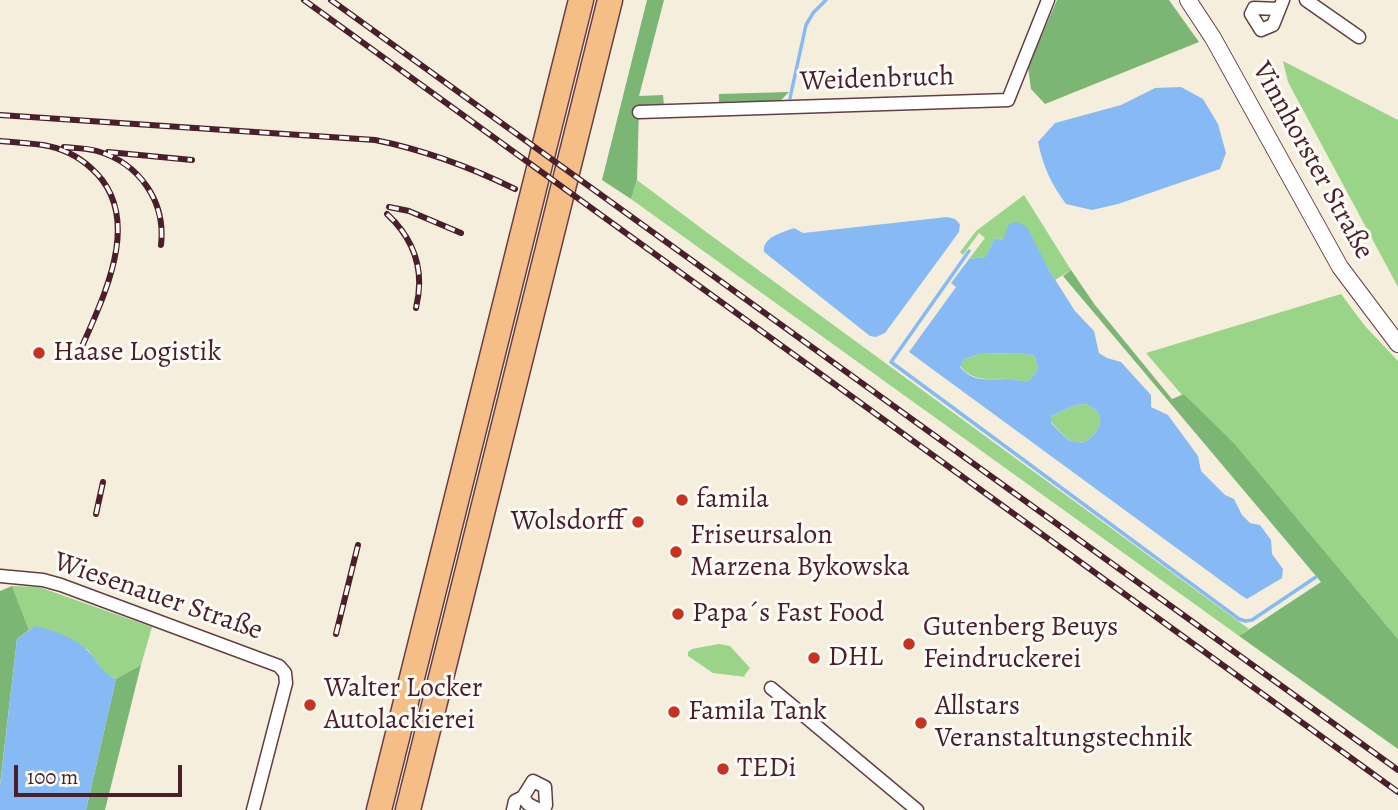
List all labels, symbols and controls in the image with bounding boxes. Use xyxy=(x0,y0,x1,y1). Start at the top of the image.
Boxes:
street label: Vinnhorster Straße xyxy=(1244,57,1380,265)
street label: Weidenbruch xyxy=(799,61,955,99)
place label: Haase Logistik xyxy=(53,336,221,370)
marker: Haase Logistik xyxy=(31,345,47,361)
place label: famila xyxy=(696,483,769,517)
marker: famila xyxy=(674,492,690,508)
place label: Wolsdorff xyxy=(511,505,624,539)
marker: Wolsdorff xyxy=(630,514,646,530)
place label: Friseursalon Marzena Bykowska xyxy=(690,519,910,585)
marker: Friseursalon Marzena Bykowska xyxy=(668,544,684,560)
street label: Wiesenauer Straße xyxy=(49,546,267,648)
place label: Papa´s Fast Food xyxy=(692,597,884,631)
marker: Papa´s Fast Food xyxy=(670,606,686,622)
place label: Gutenberg Beuys Feindruckerei xyxy=(923,611,1118,677)
marker: Gutenberg Beuys Feindruckerei xyxy=(901,636,917,652)
place label: DHL xyxy=(828,641,883,675)
marker: DHL xyxy=(806,650,822,666)
place label: Walter Locker Autolackierei xyxy=(324,672,482,738)
place label: Allstars Veranstaltungstechnik xyxy=(935,690,1193,756)
place label: Famila Tank xyxy=(688,695,827,729)
marker: Walter Locker Autolackierei xyxy=(302,697,318,713)
marker: Famila Tank xyxy=(666,704,682,720)
marker: Allstars Veranstaltungstechnik xyxy=(913,715,929,731)
scale bar xyxy=(18,750,186,794)
place label: TEDi xyxy=(737,752,796,786)
marker: TEDi xyxy=(715,761,731,777)
text: 100 m xyxy=(27,763,78,791)

